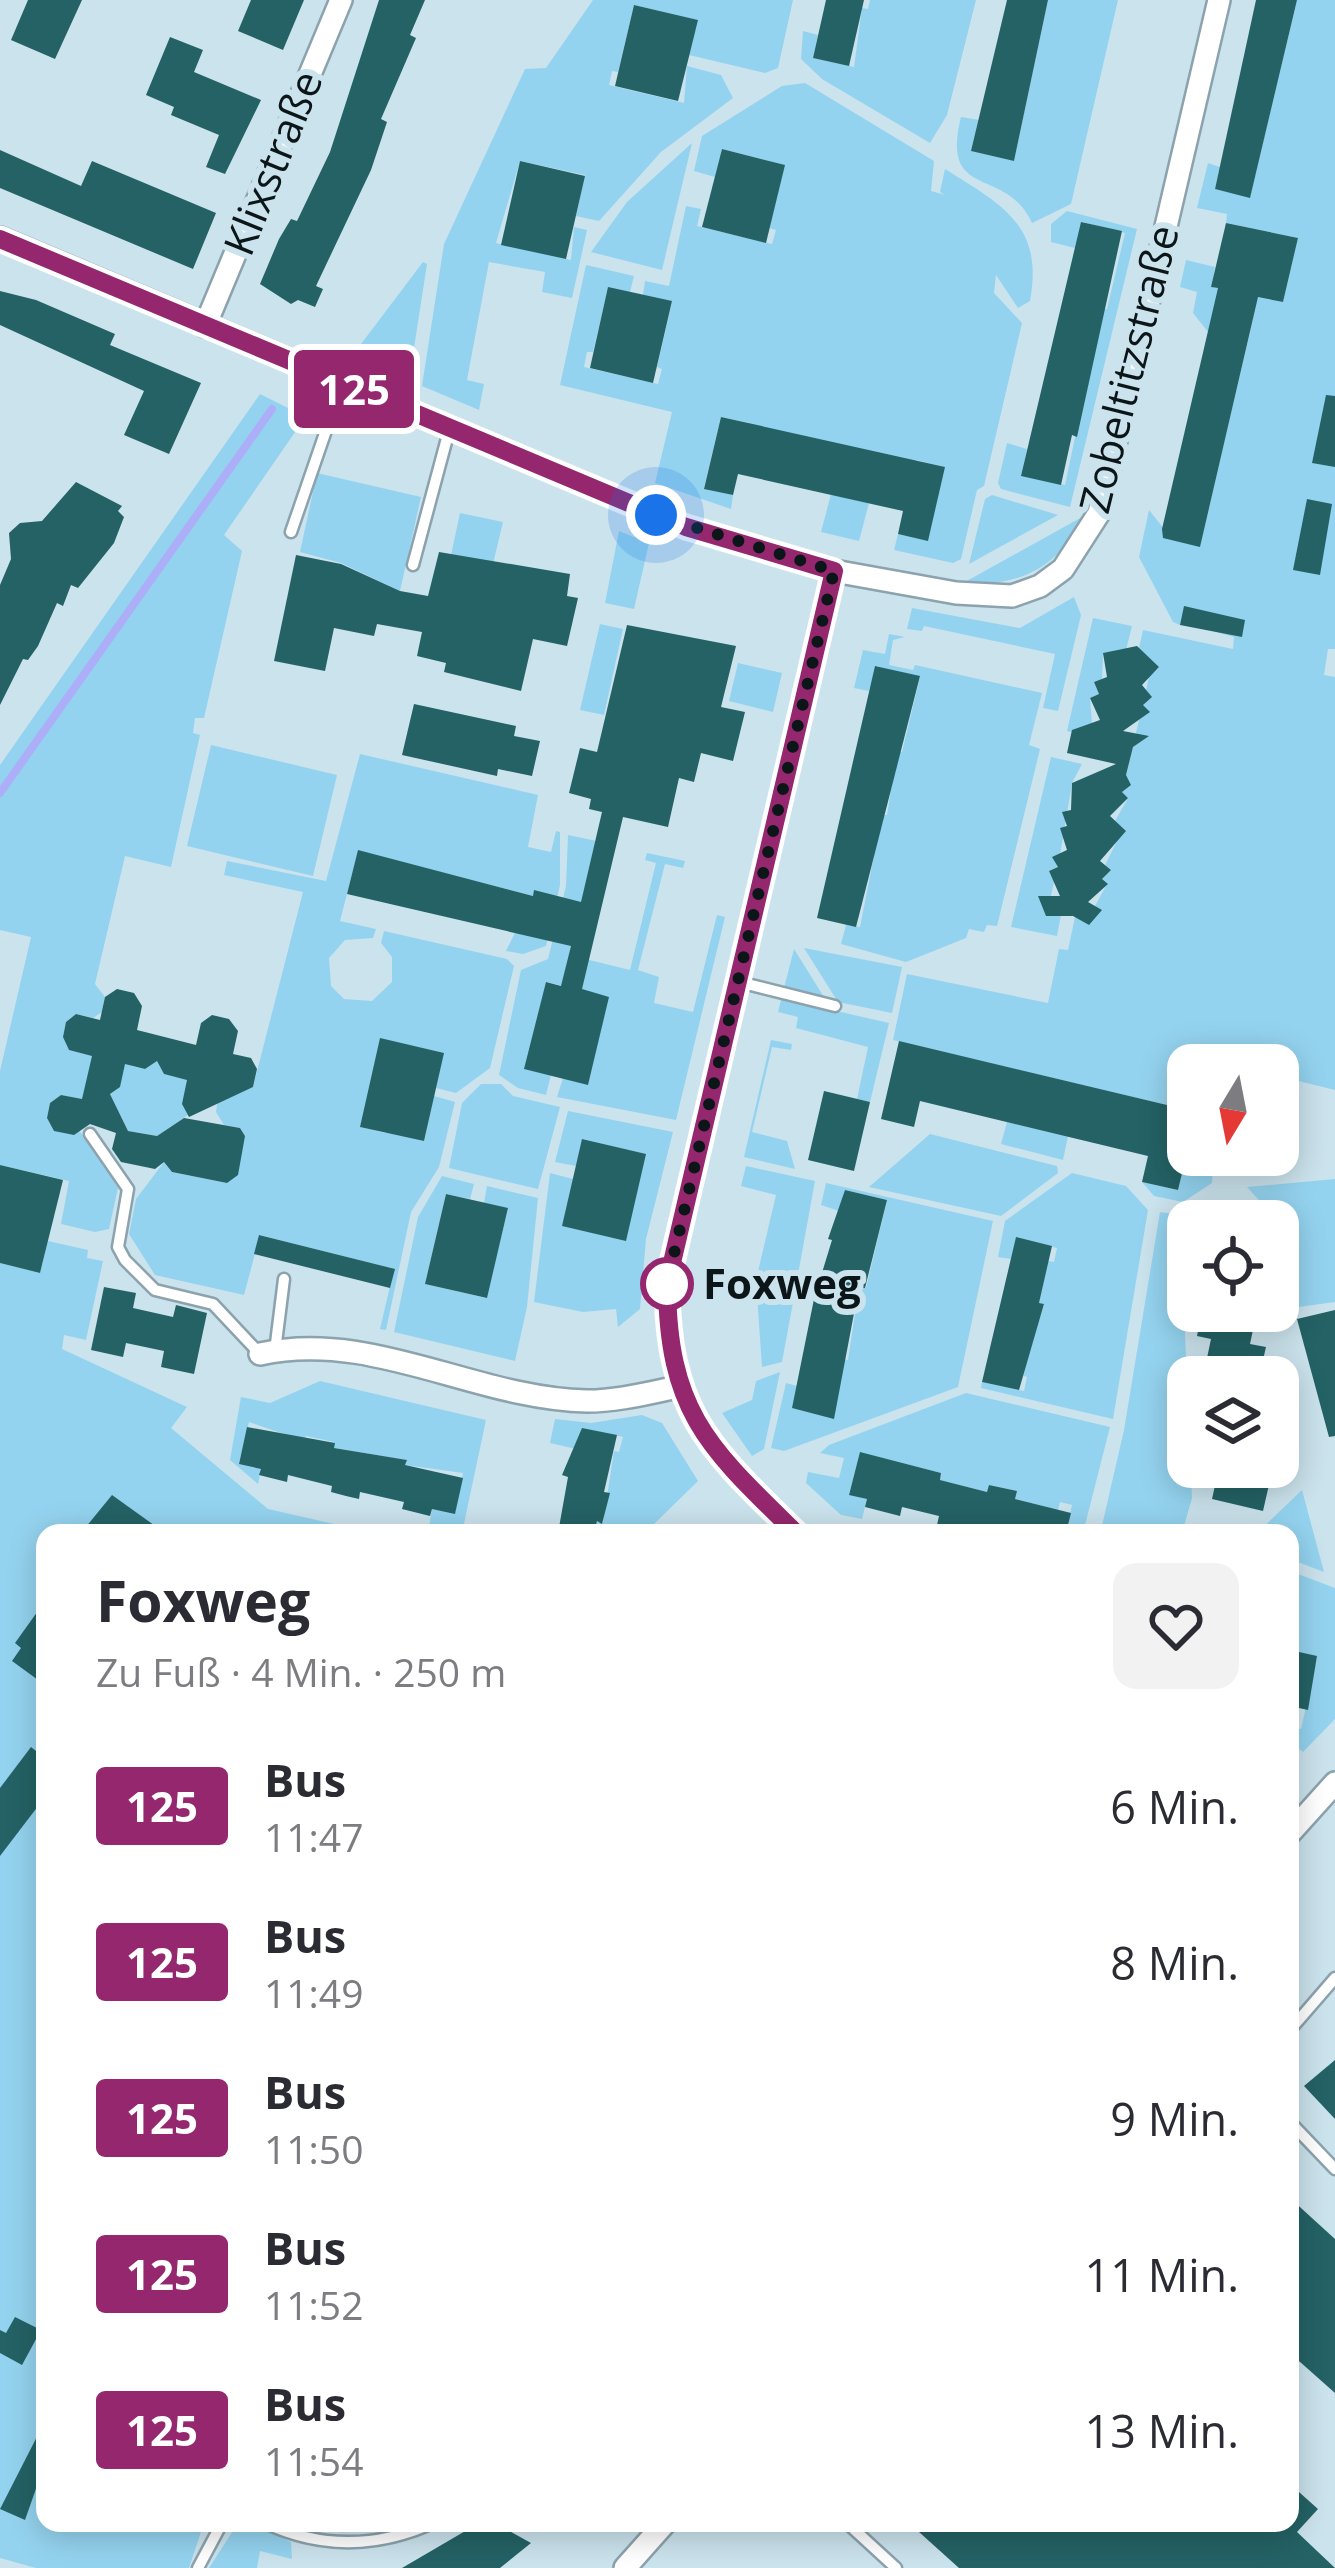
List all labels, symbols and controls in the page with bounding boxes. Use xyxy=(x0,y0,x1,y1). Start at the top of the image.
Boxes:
street label: Klixstraße xyxy=(209,62,334,263)
street label: Zobeltitzstraße xyxy=(1064,219,1191,518)
line badge: 125 xyxy=(285,350,423,428)
text: 125 xyxy=(318,360,390,417)
your location xyxy=(626,485,686,545)
north arrow xyxy=(1167,1044,1299,1176)
map controls xyxy=(1167,1044,1299,1488)
button: locate xyxy=(1167,1200,1299,1332)
place label: Foxweg xyxy=(703,1254,861,1311)
marker: Foxweg xyxy=(642,1259,692,1309)
button: layers xyxy=(1167,1356,1299,1488)
text: Foxweg xyxy=(96,1561,310,1639)
button: heart xyxy=(1113,1563,1239,1689)
text: Zu Fuß · 4 Min. · 250 m xyxy=(96,1645,506,1698)
text: Bus xyxy=(264,1749,346,1810)
text: 6 Min. xyxy=(1110,1776,1239,1837)
text: 125 xyxy=(126,1777,198,1834)
text: 11:47 xyxy=(264,1810,363,1863)
text: Bus xyxy=(264,1905,346,1966)
text: 8 Min. xyxy=(1110,1932,1239,1993)
text: 125 xyxy=(126,1933,198,1990)
text: 11:49 xyxy=(264,1966,363,2019)
text: Bus xyxy=(264,2061,346,2122)
text: 9 Min. xyxy=(1110,2088,1239,2149)
text: 125 xyxy=(126,2089,198,2146)
text: 11:50 xyxy=(264,2122,363,2175)
text: Bus xyxy=(264,2217,346,2278)
text: 11 Min. xyxy=(1085,2244,1239,2305)
text: 125 xyxy=(126,2245,198,2302)
text: 11:52 xyxy=(264,2278,363,2331)
text: Bus xyxy=(264,2373,346,2434)
text: 13 Min. xyxy=(1085,2400,1239,2461)
text: 125 xyxy=(126,2401,198,2458)
text: 11:54 xyxy=(264,2434,363,2487)

